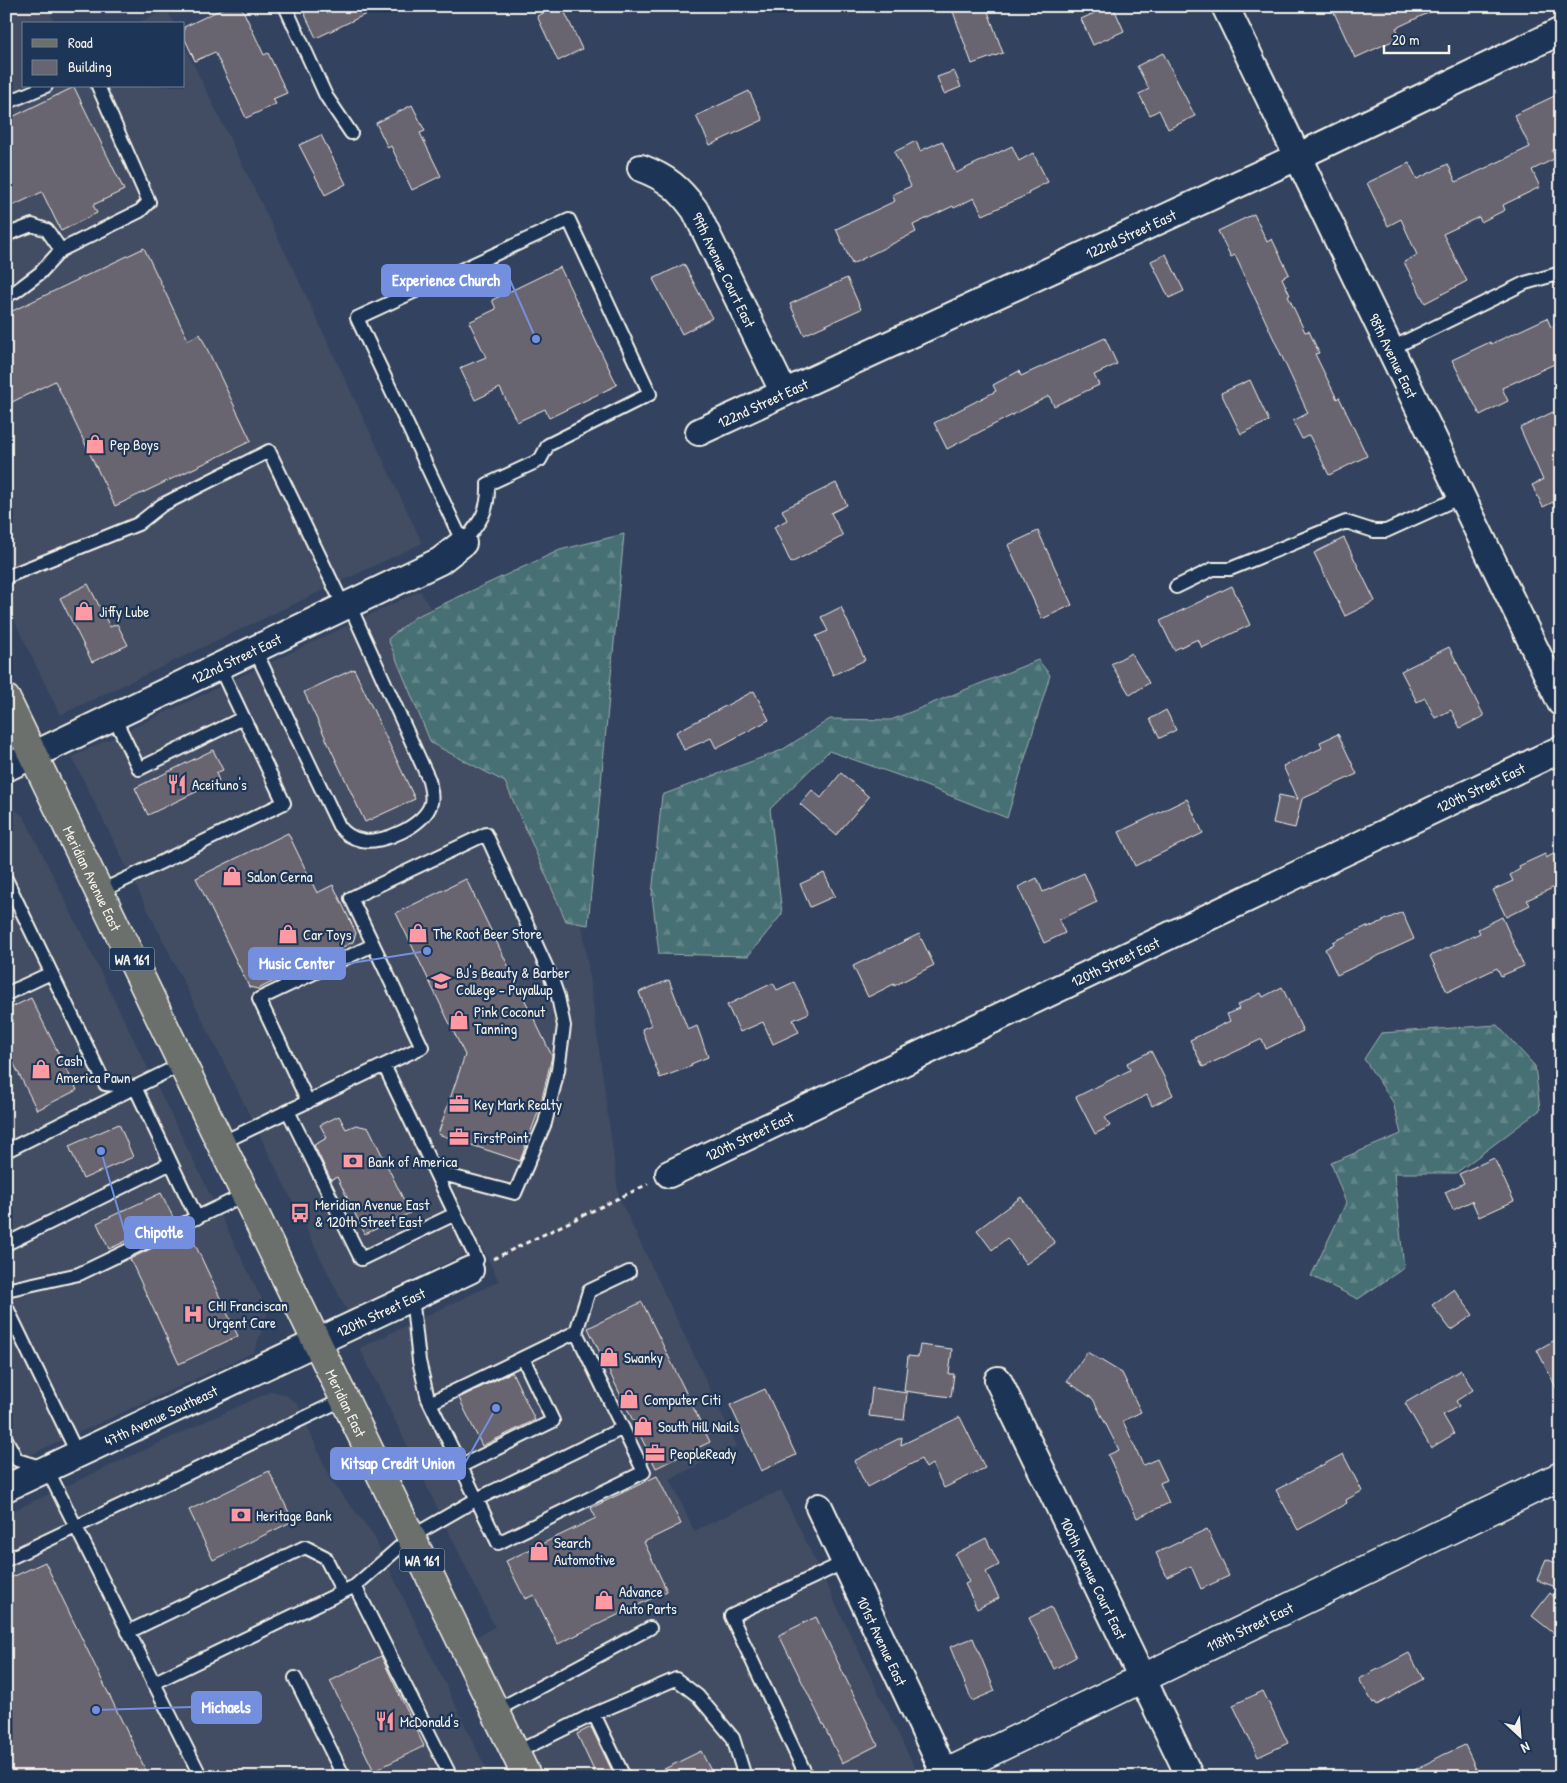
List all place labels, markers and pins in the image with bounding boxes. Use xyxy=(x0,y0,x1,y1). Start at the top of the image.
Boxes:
callout: Experience Church xyxy=(382,265,510,296)
shop icon: Pep Boys xyxy=(84,433,106,455)
place label: Pep Boys xyxy=(110,434,159,455)
shop icon: Jiffy Lube xyxy=(73,600,95,622)
place label: Jiffy Lube xyxy=(99,601,149,622)
restaurant icon: Aceituno's xyxy=(166,773,188,795)
place label: Aceituno's xyxy=(192,774,247,795)
shop icon: Salon Cerna xyxy=(221,865,243,887)
place label: Salon Cerna xyxy=(247,866,313,887)
shop icon: The Root Beer Store xyxy=(407,922,429,944)
shop icon: Car Toys xyxy=(277,923,299,945)
place label: The Root Beer Store xyxy=(433,923,542,944)
place label: Car Toys xyxy=(303,924,352,945)
callout: Music Center xyxy=(249,948,345,979)
place label: BJ's Beauty & Barber College - Puyallup xyxy=(456,962,570,1000)
school or university icon: BJ's Beauty & Barber College - Puyallup xyxy=(430,970,452,992)
place label: Pink Coconut Tanning xyxy=(474,1001,546,1039)
shop icon: Pink Coconut Tanning xyxy=(448,1009,470,1031)
place label: Cash America Pawn xyxy=(56,1050,131,1088)
shop icon: Cash America Pawn xyxy=(30,1058,52,1080)
office icon: Key Mark Realty xyxy=(448,1093,470,1115)
place label: Key Mark Realty xyxy=(474,1094,562,1115)
office icon: FirstPoint xyxy=(448,1126,470,1148)
place label: FirstPoint xyxy=(473,1127,529,1148)
bank icon: Bank of America xyxy=(342,1150,364,1172)
place label: Bank of America xyxy=(368,1151,457,1172)
place label: Meridian Avenue East & 120th Street East xyxy=(315,1194,430,1232)
bus stop icon: Meridian Avenue East & 120th Street East xyxy=(289,1202,311,1224)
callout: Chipotle xyxy=(125,1217,194,1248)
place label: CHI Franciscan Urgent Care xyxy=(208,1295,288,1333)
hospital icon: CHI Franciscan Urgent Care xyxy=(182,1303,204,1325)
shop icon: Swanky xyxy=(598,1346,620,1368)
place label: Swanky xyxy=(624,1347,663,1368)
shop icon: Computer Citi xyxy=(618,1388,640,1410)
place label: Computer Citi xyxy=(644,1389,721,1410)
shop icon: South Hill Nails xyxy=(632,1415,654,1437)
place label: South Hill Nails xyxy=(658,1416,739,1437)
office icon: PeopleReady xyxy=(644,1442,666,1464)
place label: PeopleReady xyxy=(670,1443,736,1464)
callout: Kitsap Credit Union xyxy=(331,1448,465,1479)
bank icon: Heritage Bank xyxy=(230,1504,252,1526)
place label: Heritage Bank xyxy=(256,1505,332,1526)
place label: Search Automotive xyxy=(554,1532,615,1570)
shop icon: Search Automotive xyxy=(528,1540,550,1562)
place label: Advance Auto Parts xyxy=(619,1581,677,1619)
shop icon: Advance Auto Parts xyxy=(593,1589,615,1611)
callout: Michaels xyxy=(192,1692,261,1723)
restaurant icon: McDonald's xyxy=(374,1710,396,1732)
place label: McDonald's xyxy=(400,1711,459,1732)

